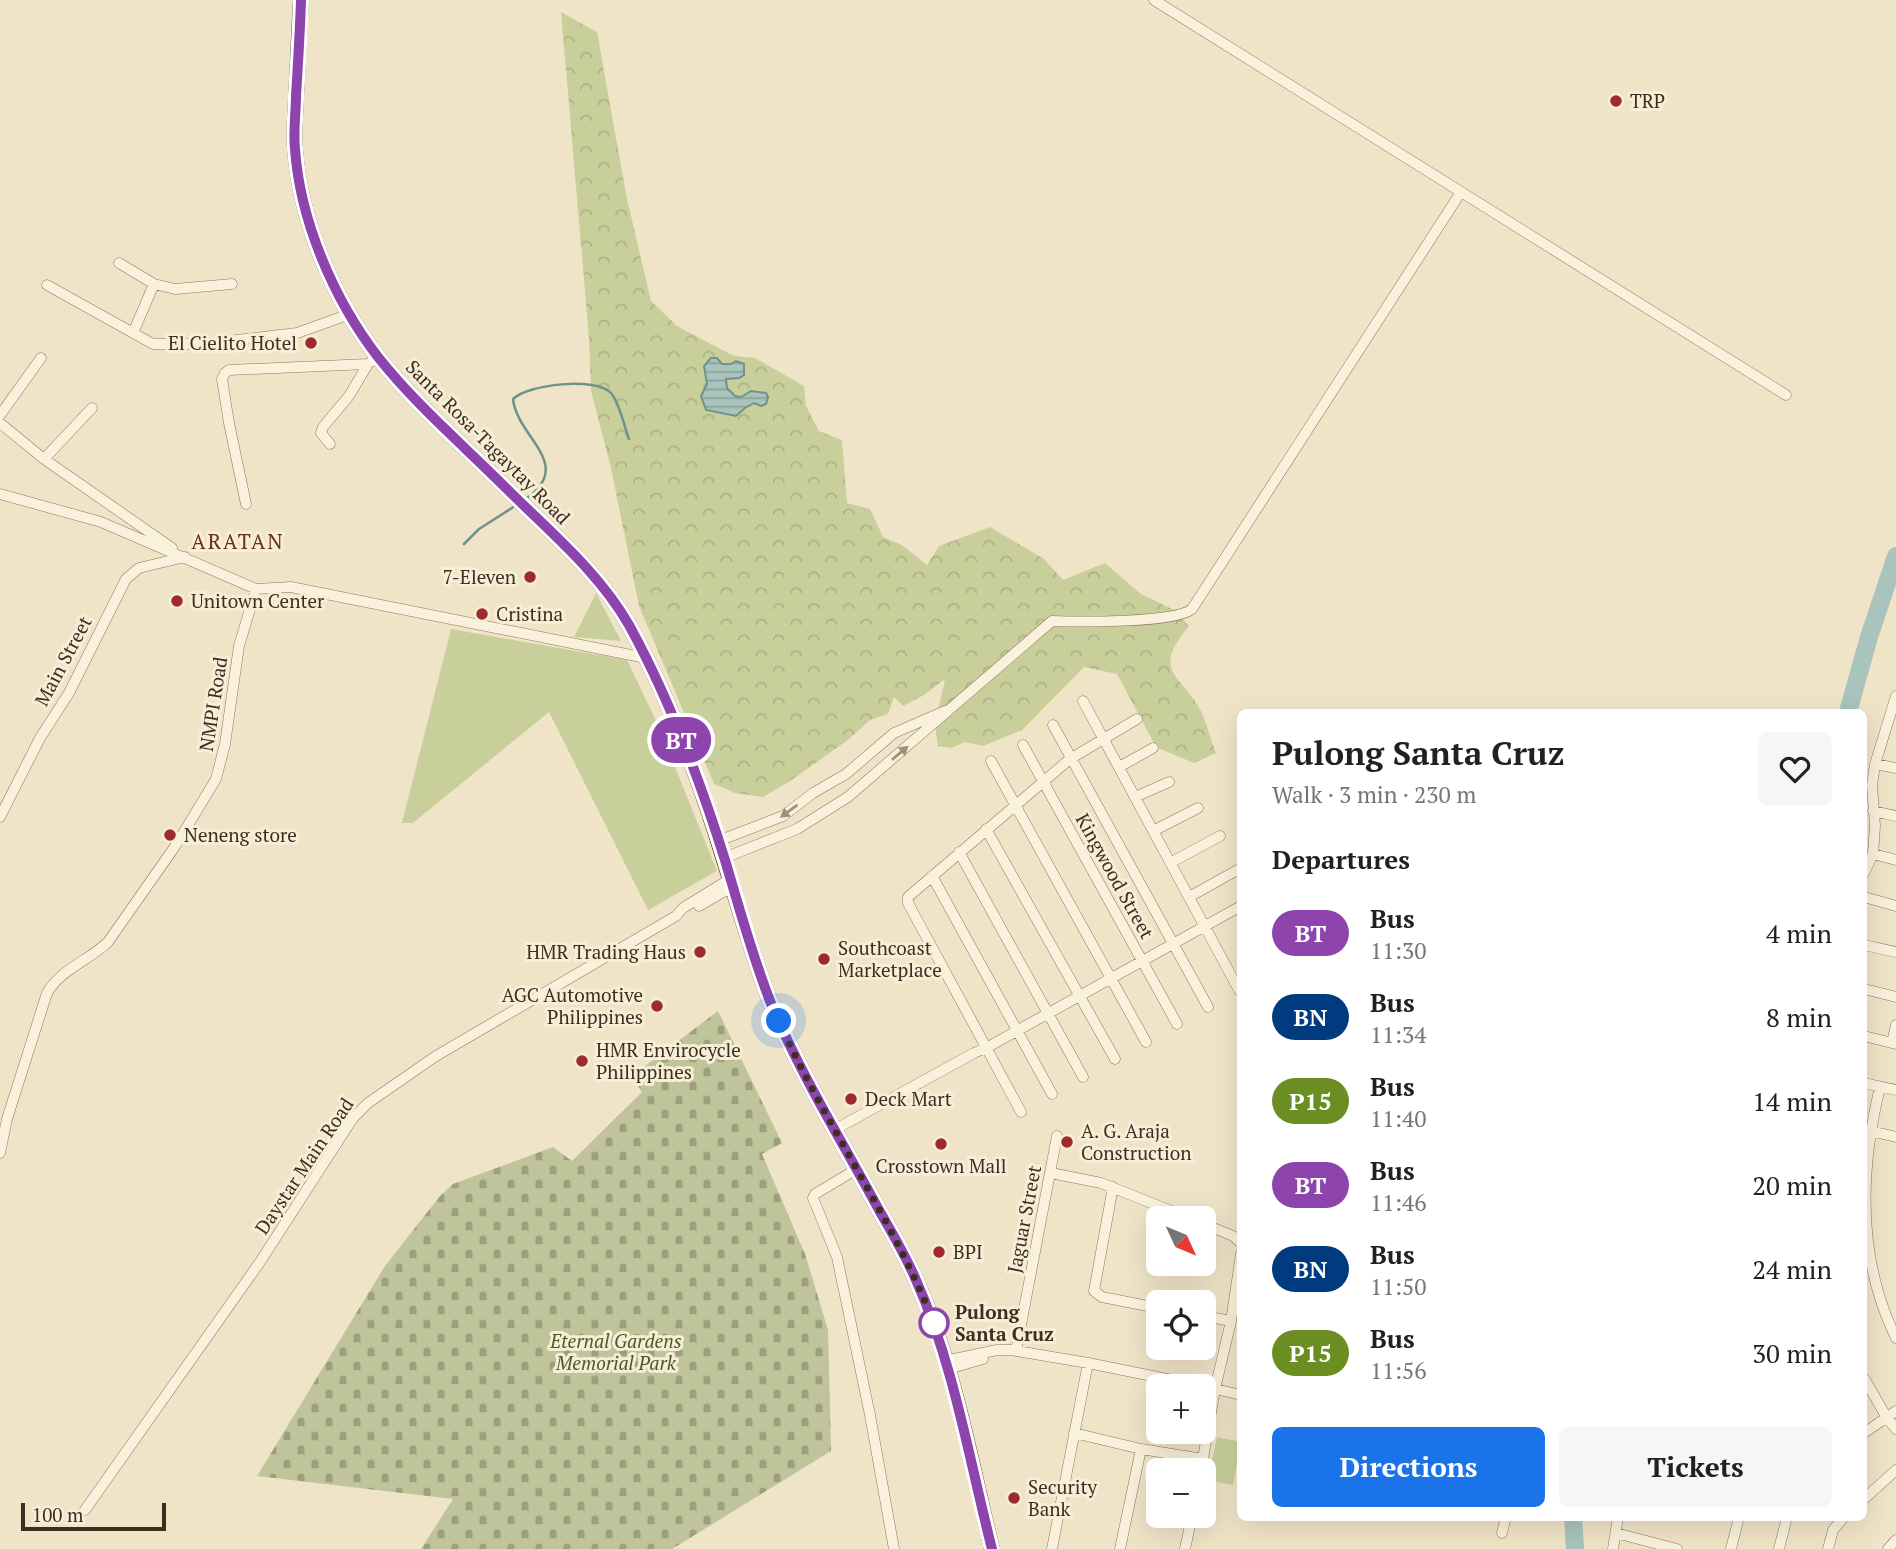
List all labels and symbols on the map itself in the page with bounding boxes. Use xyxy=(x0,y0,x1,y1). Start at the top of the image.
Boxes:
place label: TRP xyxy=(1630,88,1665,113)
marker: TRP xyxy=(1608,93,1624,109)
place label: El Cielito Hotel xyxy=(168,330,297,355)
marker: El Cielito Hotel xyxy=(303,335,319,351)
street label: Santa Rosa-Tagaytay Road xyxy=(401,354,576,529)
district label: ARATAN xyxy=(191,527,285,555)
place label: 7-Eleven xyxy=(443,564,516,589)
marker: 7-Eleven xyxy=(522,569,538,585)
place label: Unitown Center xyxy=(191,588,325,613)
marker: Unitown Center xyxy=(169,593,185,609)
place label: Cristina xyxy=(496,601,564,626)
marker: Cristina xyxy=(474,606,490,622)
street label: Main Street xyxy=(28,611,97,710)
street label: NMPI Road xyxy=(193,654,232,753)
line badge: BT xyxy=(650,717,712,763)
one-way arrow xyxy=(892,746,909,761)
one-way arrow xyxy=(780,804,798,818)
street label: Kingwood Street xyxy=(1071,809,1160,943)
place label: Neneng store xyxy=(184,822,297,847)
marker: Neneng store xyxy=(162,827,178,843)
place label: Southcoast Marketplace xyxy=(838,935,942,982)
place label: HMR Trading Haus xyxy=(526,939,686,964)
marker: HMR Trading Haus xyxy=(692,944,708,960)
marker: Southcoast Marketplace xyxy=(816,951,832,967)
place label: AGC Automotive Philippines xyxy=(502,982,643,1029)
marker: AGC Automotive Philippines xyxy=(649,998,665,1014)
your location xyxy=(761,1003,796,1038)
place label: HMR Envirocycle Philippines xyxy=(596,1037,741,1084)
marker: HMR Envirocycle Philippines xyxy=(574,1053,590,1069)
place label: Deck Mart xyxy=(865,1086,952,1111)
marker: Deck Mart xyxy=(843,1091,859,1107)
street label: Daystar Main Road xyxy=(249,1092,359,1239)
place label: A. G. Araja Construction xyxy=(1081,1118,1191,1165)
marker: A. G. Araja Construction xyxy=(1059,1134,1075,1150)
marker: Crosstown Mall xyxy=(933,1136,949,1152)
place label: Crosstown Mall xyxy=(875,1153,1007,1178)
street label: Jaguar Street xyxy=(1001,1163,1046,1275)
north arrow xyxy=(1146,1206,1216,1276)
place label: BPI xyxy=(953,1239,983,1264)
marker: BPI xyxy=(931,1244,947,1260)
place label: Pulong Santa Cruz xyxy=(955,1299,1054,1346)
marker: Pulong Santa Cruz xyxy=(919,1308,949,1338)
park label: Eternal Gardens Memorial Park xyxy=(549,1328,682,1375)
place label: Security Bank xyxy=(1028,1474,1098,1521)
marker: Security Bank xyxy=(1006,1490,1022,1506)
scale bar xyxy=(21,1500,166,1532)

